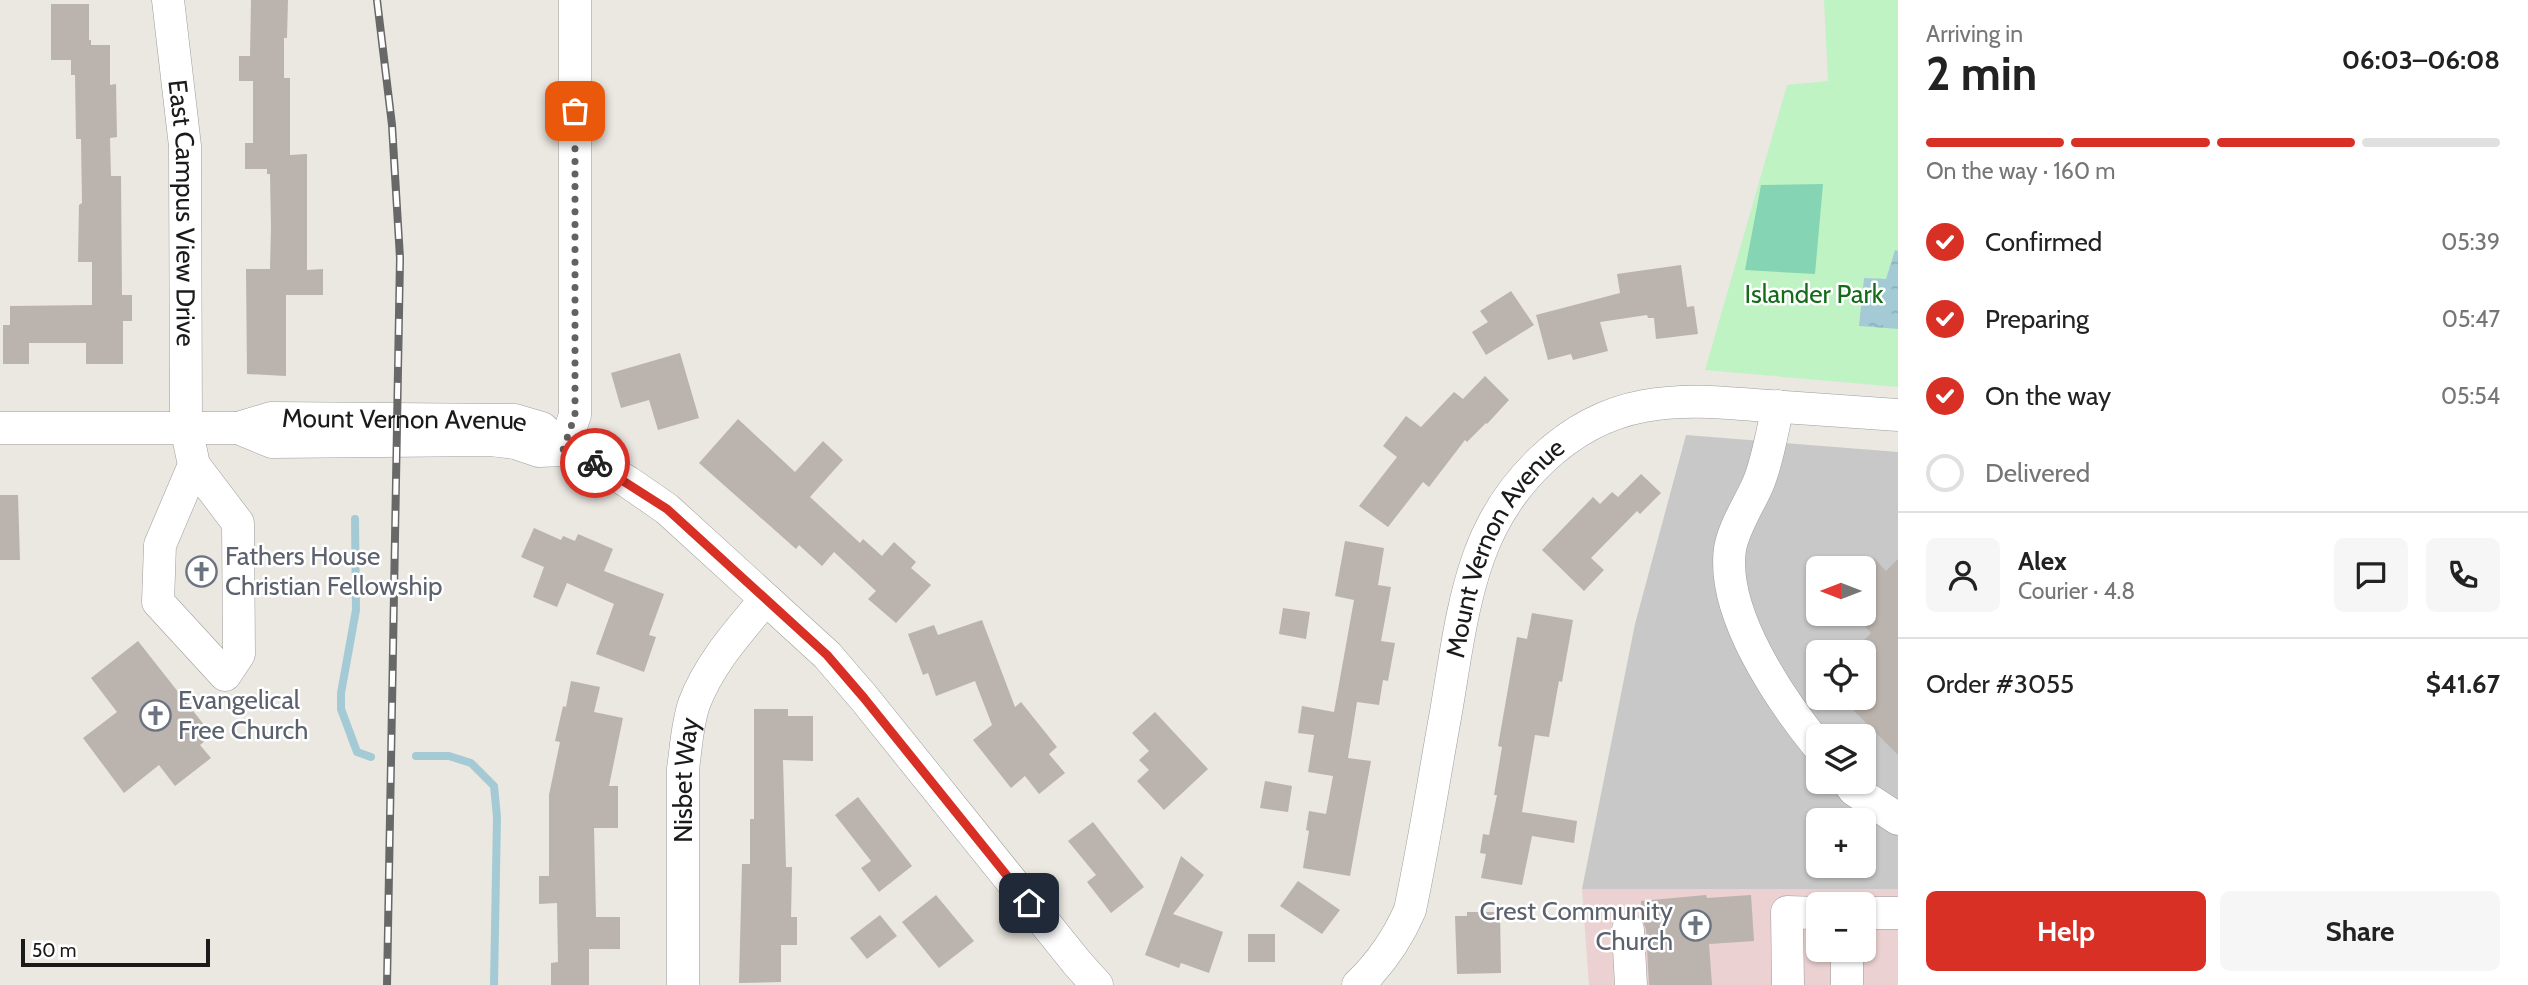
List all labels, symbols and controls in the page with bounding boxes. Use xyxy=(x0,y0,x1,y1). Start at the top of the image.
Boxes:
text: Arriving in xyxy=(1926,20,2023,48)
text: 06:03–06:08 xyxy=(2342,44,2500,76)
text: 2 min xyxy=(1926,46,2037,102)
street label: East Campus View Drive xyxy=(161,78,202,347)
pin xyxy=(545,81,605,141)
icon: bag xyxy=(556,92,594,130)
text: On the way · 160 m xyxy=(1926,157,2115,185)
icon: check xyxy=(1926,223,1964,261)
text: Confirmed xyxy=(1985,226,2102,258)
text: 05:39 xyxy=(2441,228,2500,256)
park label: Islander Park xyxy=(1745,278,1884,310)
icon: check xyxy=(1926,300,1964,338)
text: Preparing xyxy=(1985,303,2089,335)
text: 05:47 xyxy=(2442,305,2500,333)
icon: check xyxy=(1926,377,1964,415)
text: On the way xyxy=(1985,380,2111,412)
text: 05:54 xyxy=(2441,382,2500,410)
street label: Mount Vernon Avenue xyxy=(282,402,531,439)
courier xyxy=(560,428,630,498)
street label: Mount Vernon Avenue xyxy=(1439,431,1571,660)
icon: bike xyxy=(576,444,614,482)
text: Delivered xyxy=(1985,457,2090,489)
button: person xyxy=(1926,538,2000,612)
button: chat xyxy=(2334,538,2408,612)
button: phone xyxy=(2426,538,2500,612)
place label: Fathers House Christian Fellowship xyxy=(225,540,443,602)
text: Alex xyxy=(2018,545,2067,577)
church icon: Fathers House Christian Fellowship xyxy=(185,554,219,588)
north arrow xyxy=(1806,556,1876,626)
map controls xyxy=(1806,556,1876,962)
text: Courier · 4.8 xyxy=(2018,577,2135,605)
button: locate xyxy=(1806,640,1876,710)
text: Order #3055 xyxy=(1926,668,2074,700)
text: $41.67 xyxy=(2426,668,2500,700)
place label: Evangelical Free Church xyxy=(178,684,308,746)
church icon: Evangelical Free Church xyxy=(138,698,172,732)
street label: Nisbet Way xyxy=(667,715,706,843)
button: layers xyxy=(1806,724,1876,794)
button: + xyxy=(1806,808,1876,878)
pin xyxy=(999,873,1059,933)
icon: home xyxy=(1010,884,1048,922)
button: Help xyxy=(1926,891,2206,971)
button: Share xyxy=(2220,891,2500,971)
button: − xyxy=(1806,892,1876,962)
place label: Crest Community Church xyxy=(1479,895,1673,957)
church icon: Crest Community Church xyxy=(1679,909,1713,943)
scale bar xyxy=(21,936,210,968)
text: 50 m xyxy=(32,939,76,962)

